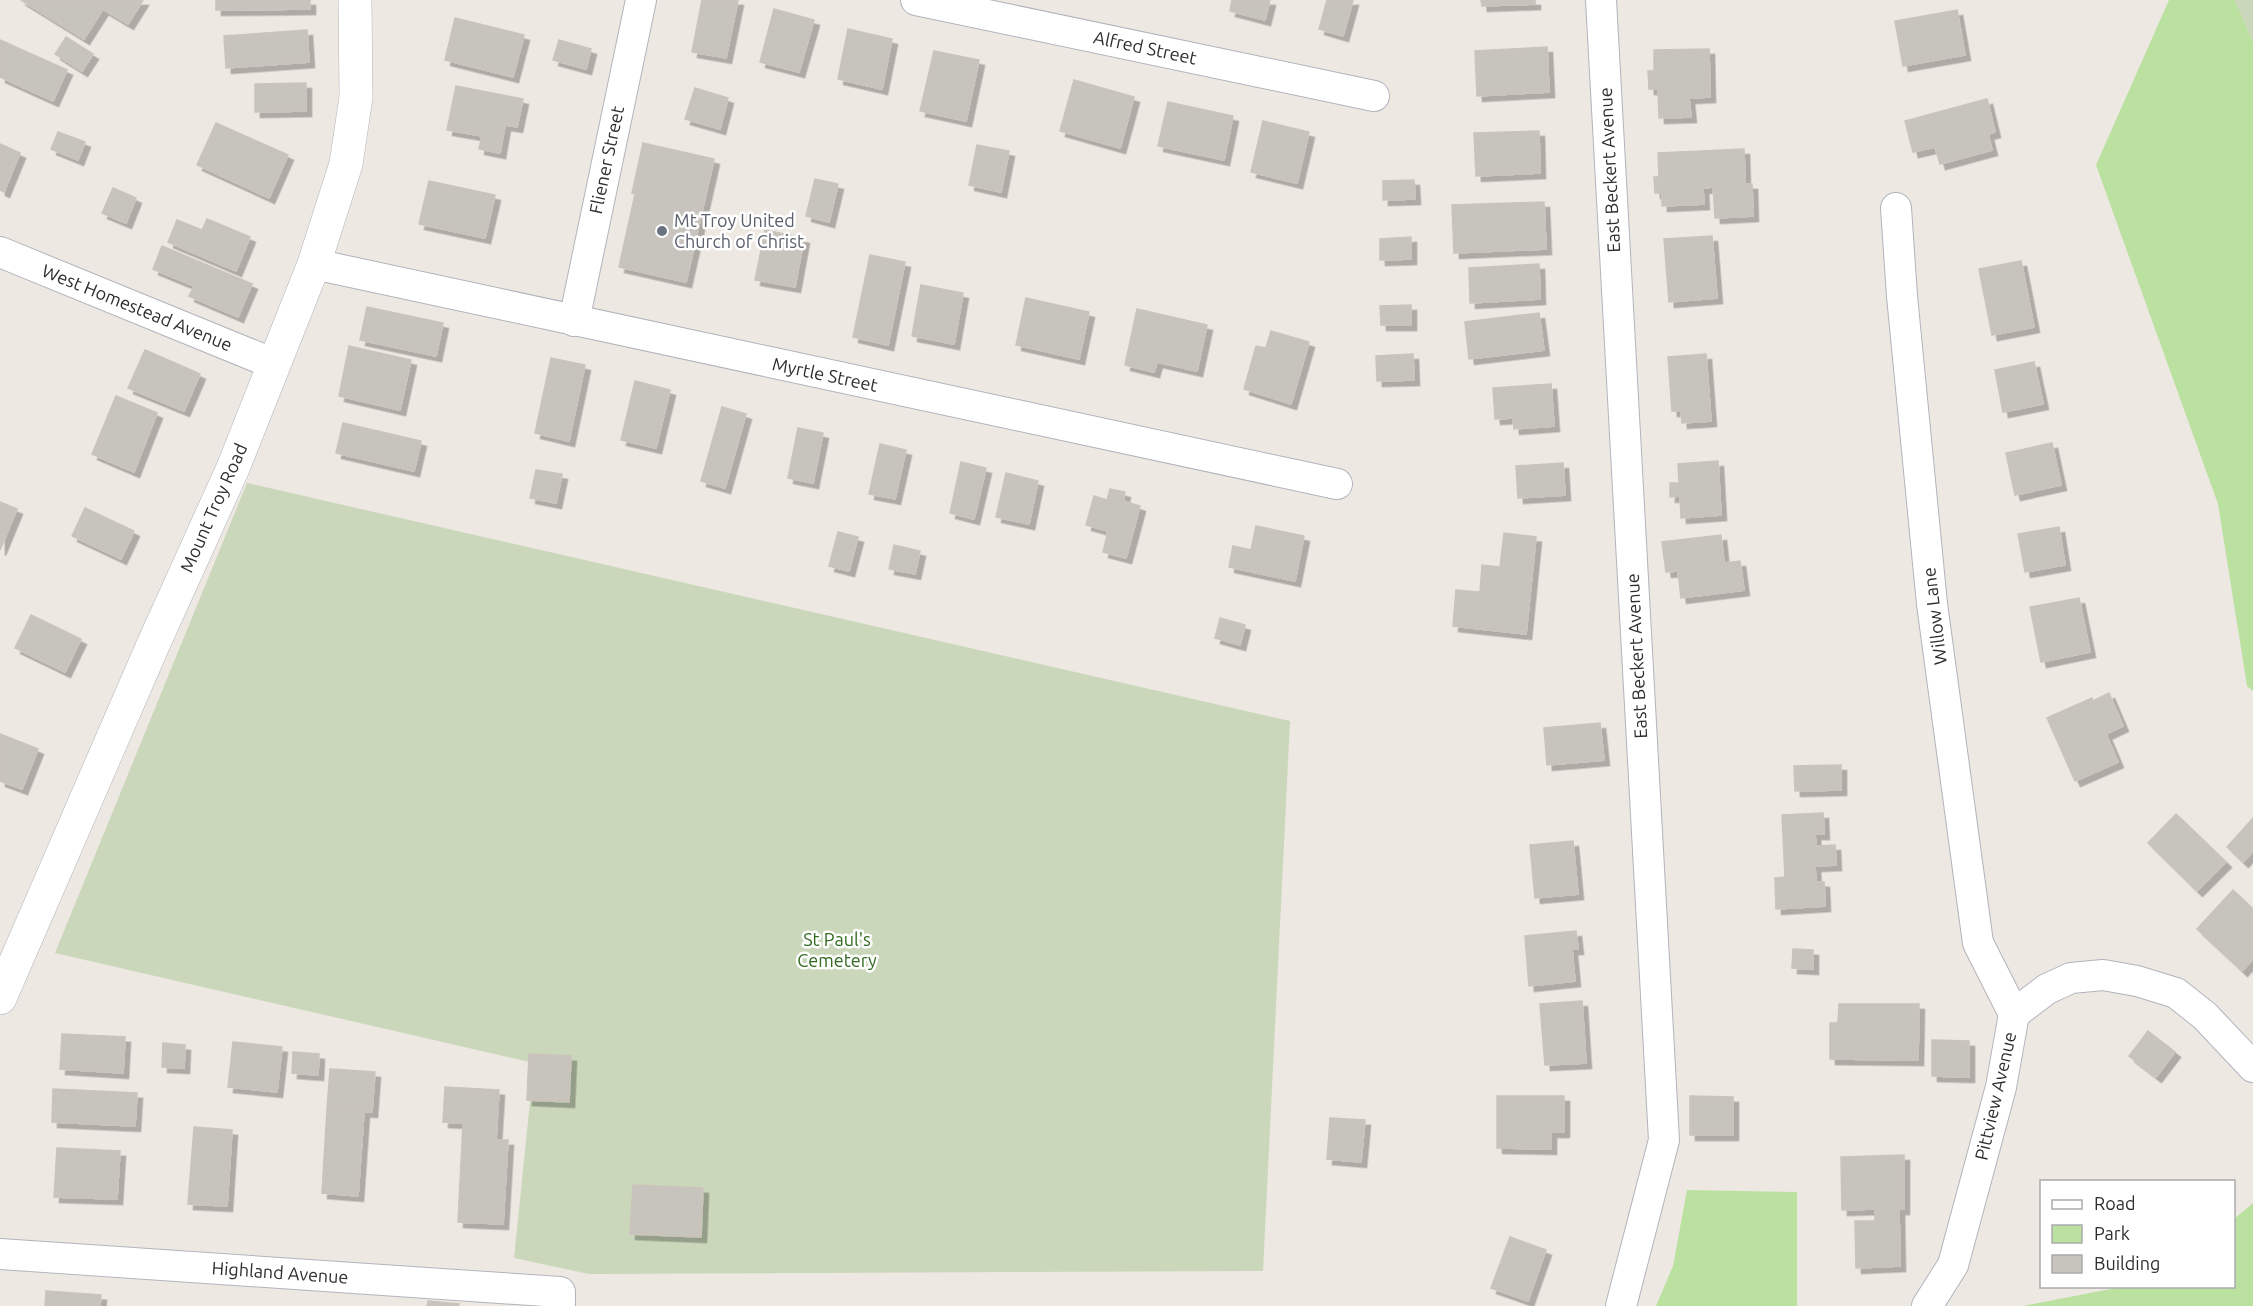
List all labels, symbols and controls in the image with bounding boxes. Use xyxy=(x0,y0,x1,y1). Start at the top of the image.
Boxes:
street label: Alfred Street xyxy=(1092,26,1199,68)
street label: East Beckert Avenue xyxy=(1595,87,1623,253)
street label: Fliener Street xyxy=(585,104,627,216)
place label: Mt Troy United Church of Christ xyxy=(674,210,804,251)
marker: Mt Troy United Church of Christ xyxy=(655,224,669,238)
street label: West Homestead Avenue xyxy=(39,260,235,354)
street label: Myrtle Street xyxy=(771,353,880,395)
street label: Mount Troy Road xyxy=(176,440,250,575)
street label: Willow Lane xyxy=(1918,566,1950,666)
street label: East Beckert Avenue xyxy=(1622,573,1650,739)
park label: St Paul's Cemetery xyxy=(797,929,877,970)
street label: Pittview Avenue xyxy=(1971,1030,2020,1162)
legend xyxy=(2040,1180,2235,1288)
text: Road xyxy=(2094,1193,2136,1213)
text: Park xyxy=(2094,1223,2130,1243)
text: Building xyxy=(2094,1253,2160,1273)
street label: Highland Avenue xyxy=(211,1257,349,1287)

